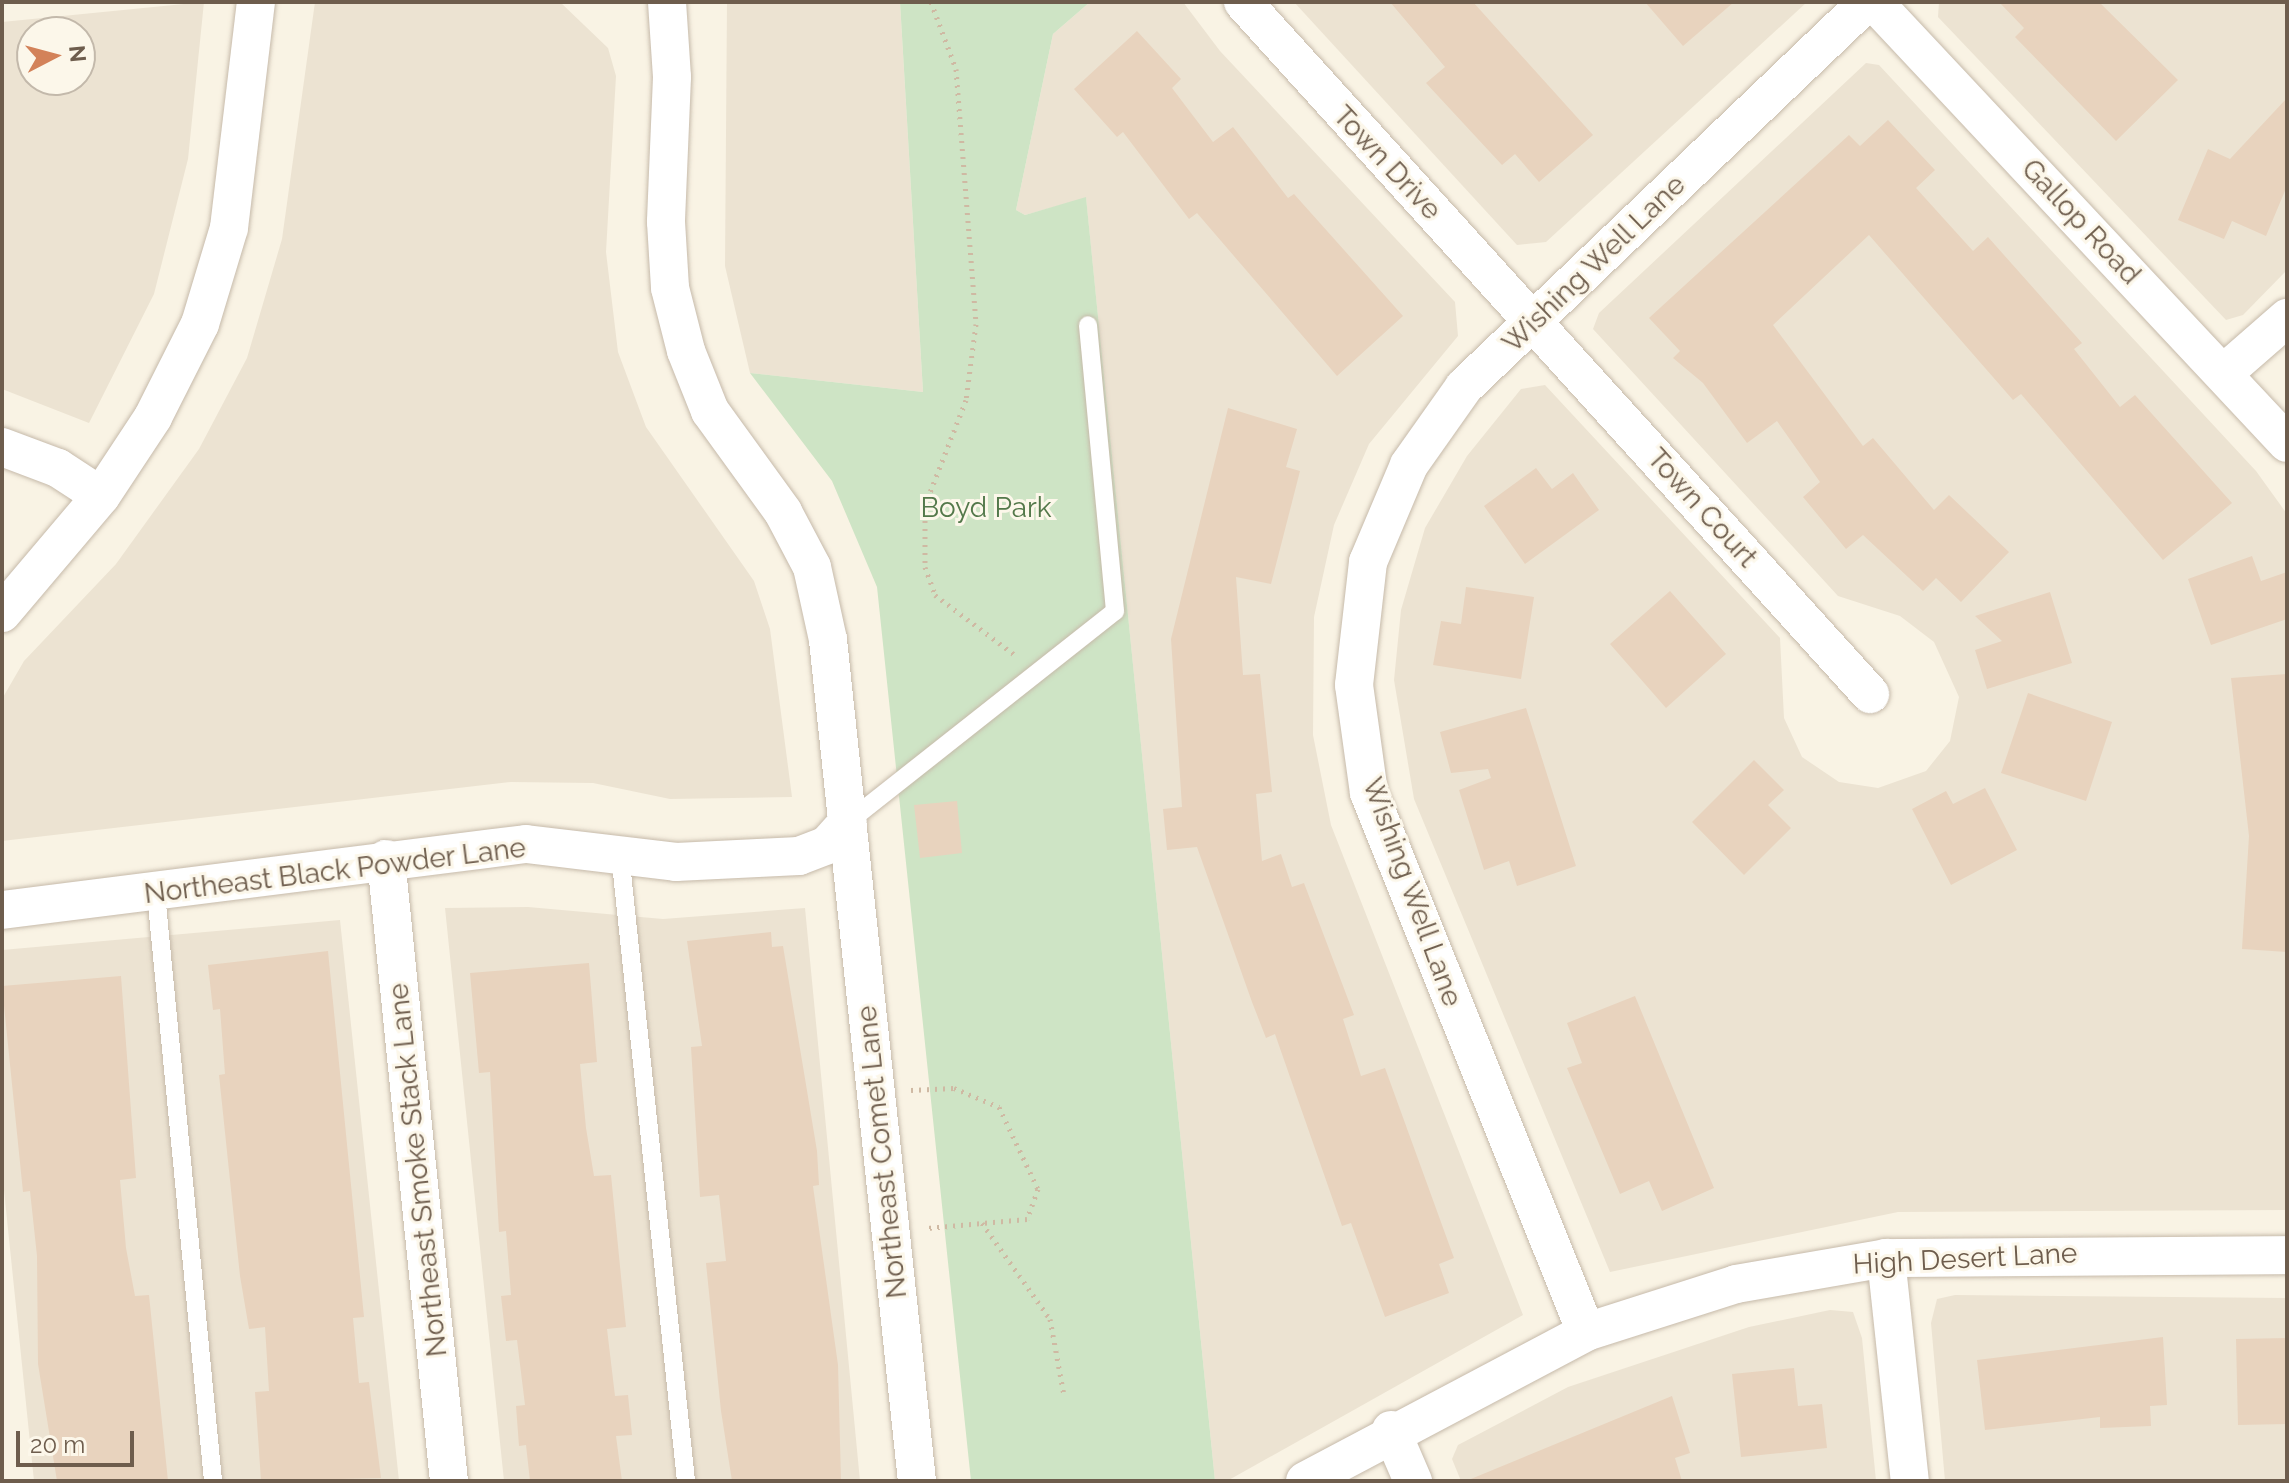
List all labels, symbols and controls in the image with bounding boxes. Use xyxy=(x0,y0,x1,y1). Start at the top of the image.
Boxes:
north arrow xyxy=(16,16,96,96)
text: N xyxy=(64,44,92,63)
street label: Town Drive xyxy=(1326,99,1448,227)
street label: Gallop Road xyxy=(2015,152,2147,292)
street label: Wishing Well Lane xyxy=(1495,168,1693,360)
street label: Town Court xyxy=(1640,442,1764,574)
park label: Boyd Park xyxy=(920,491,1052,525)
street label: Wishing Well Lane xyxy=(1355,772,1469,1012)
street label: Northeast Black Powder Lane xyxy=(142,831,528,911)
street label: Northeast Smoke Stack Lane xyxy=(382,982,454,1358)
street label: Northeast Comet Lane xyxy=(850,1004,914,1300)
street label: High Desert Lane xyxy=(1852,1236,2078,1282)
scale bar xyxy=(20,1415,138,1465)
text: 20 m xyxy=(30,1430,85,1459)

